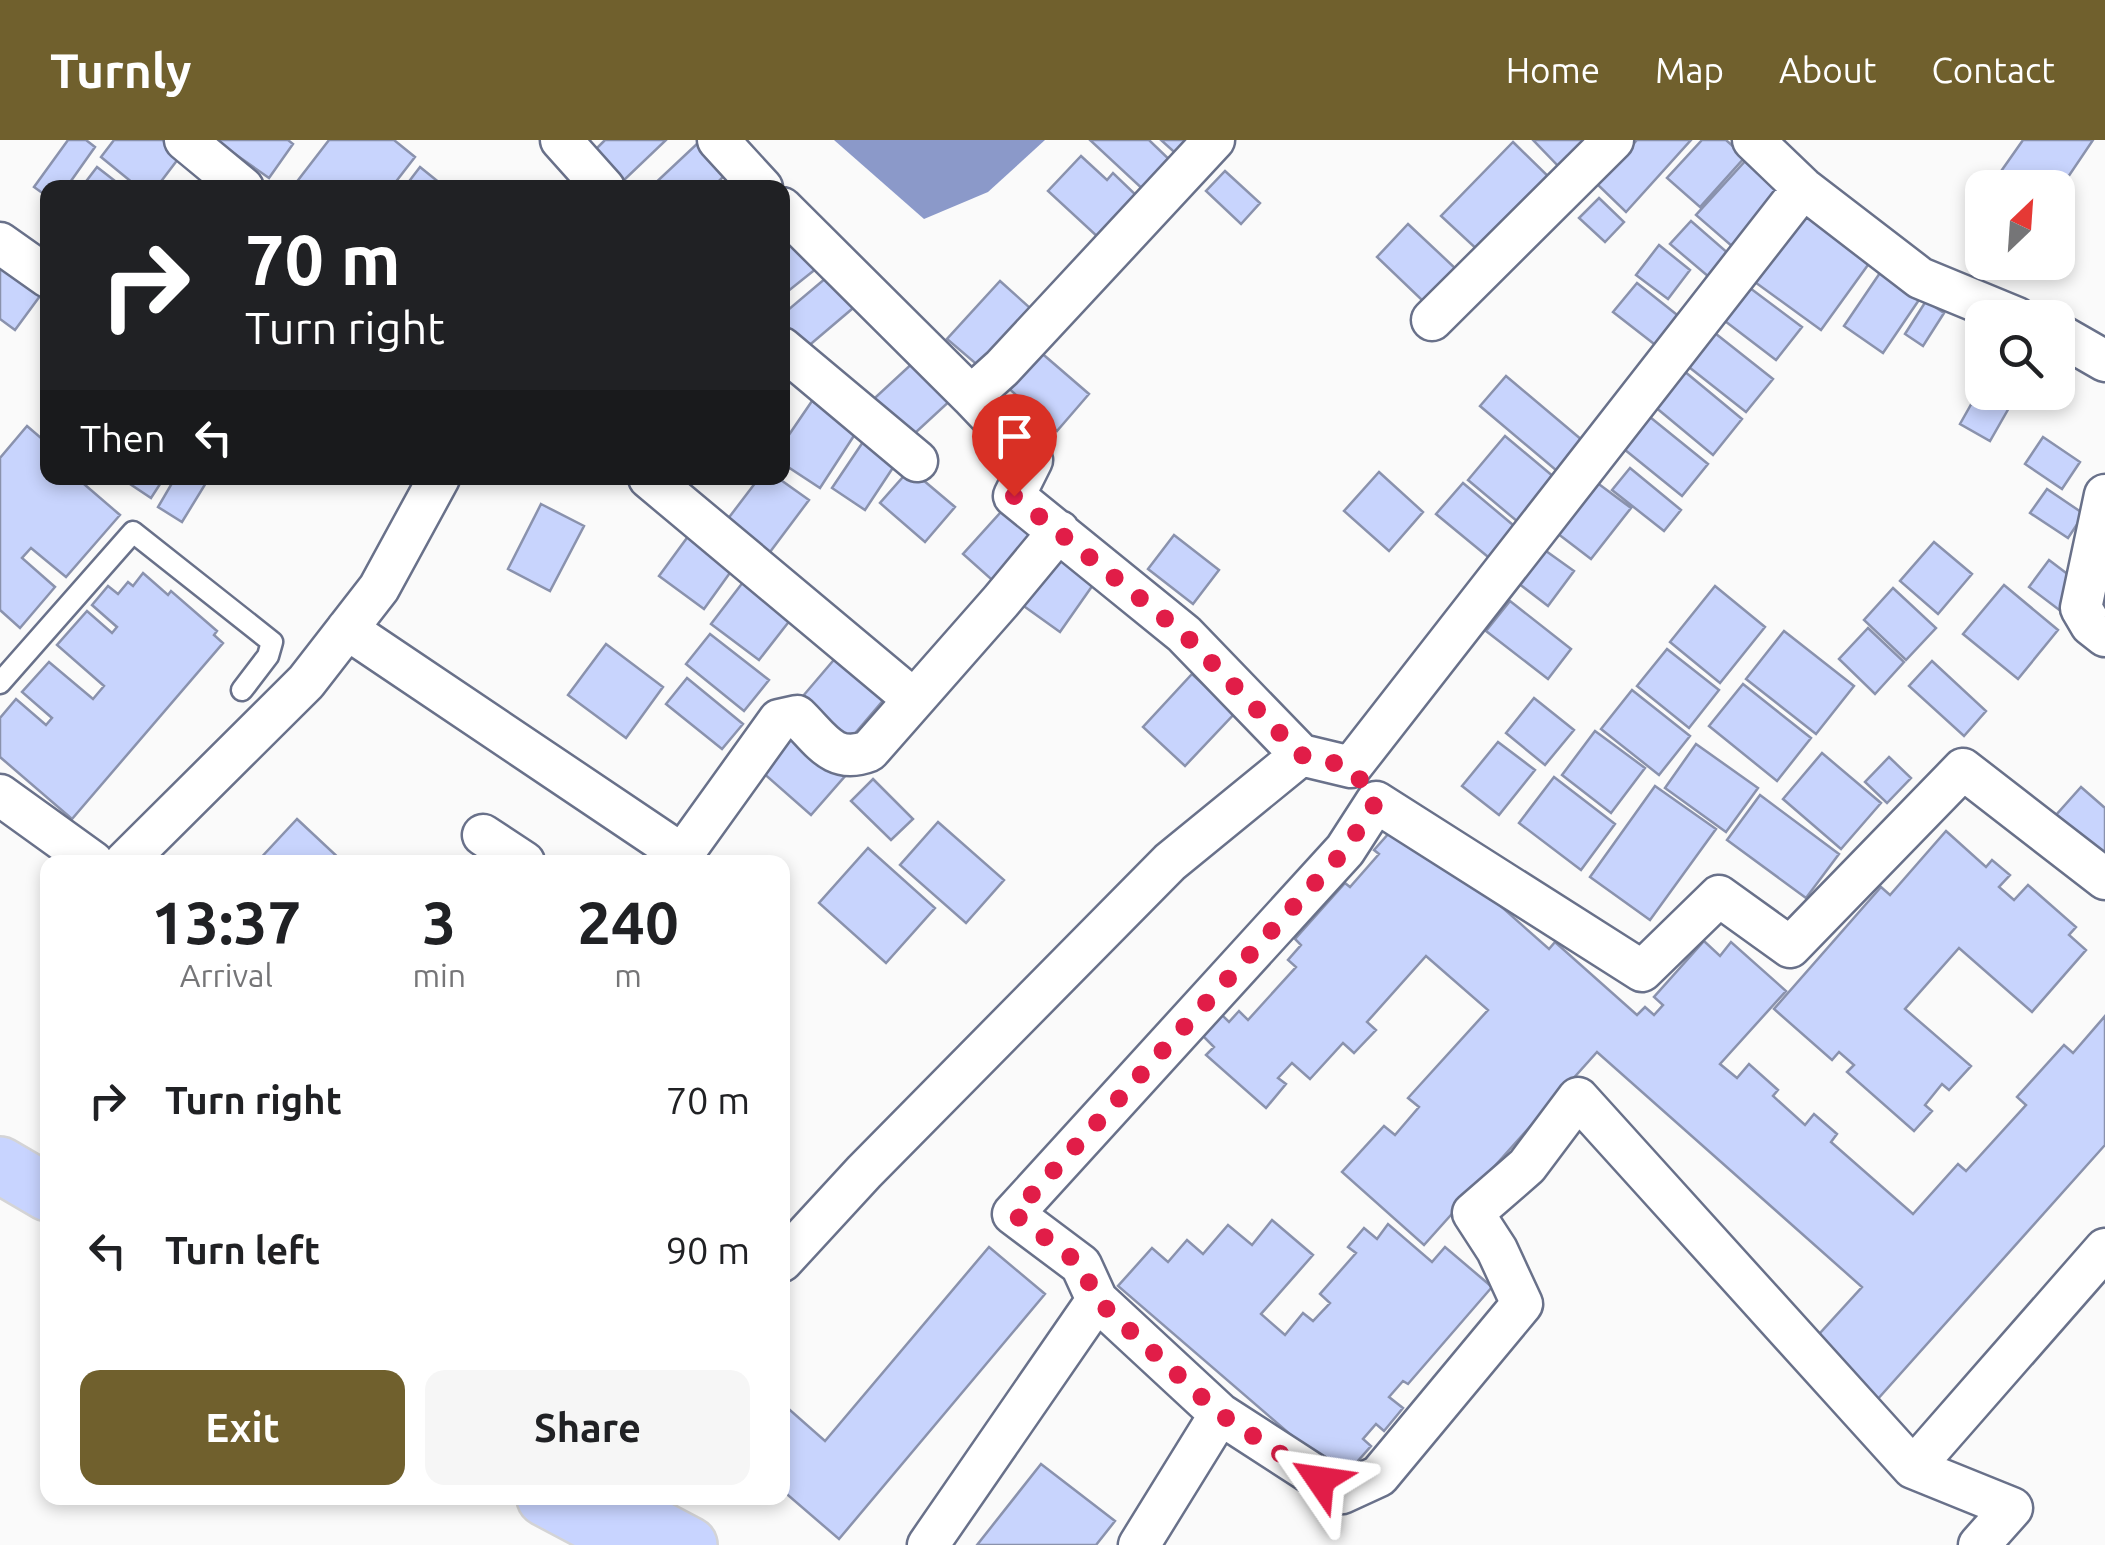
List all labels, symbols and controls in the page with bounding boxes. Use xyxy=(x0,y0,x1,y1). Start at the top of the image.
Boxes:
text: Turnly xyxy=(50,43,192,97)
text: Home xyxy=(1506,50,1600,90)
text: Map xyxy=(1655,50,1724,90)
text: About xyxy=(1779,50,1876,90)
text: Contact xyxy=(1931,50,2055,90)
north arrow xyxy=(1965,170,2075,280)
map controls xyxy=(1965,170,2075,410)
icon: right xyxy=(80,220,210,350)
text: 70 m xyxy=(245,220,401,298)
button: search xyxy=(1965,300,2075,410)
text: Turn right xyxy=(245,302,445,353)
pin xyxy=(972,394,1057,497)
icon: arrive xyxy=(987,409,1042,464)
icon: left xyxy=(186,410,241,465)
text: Then xyxy=(80,417,166,459)
text: 13:37 xyxy=(151,888,301,955)
text: 3 xyxy=(422,888,456,955)
text: 240 xyxy=(577,888,679,955)
text: Arrival xyxy=(180,957,273,993)
text: min xyxy=(412,957,466,993)
text: m xyxy=(614,957,642,993)
icon: right xyxy=(80,1073,135,1128)
text: Turn right xyxy=(165,1079,342,1121)
text: 70 m xyxy=(666,1079,750,1121)
icon: left xyxy=(80,1223,135,1278)
text: Turn left xyxy=(165,1229,320,1271)
text: 90 m xyxy=(666,1229,750,1271)
button: Exit xyxy=(80,1370,405,1485)
button: Share xyxy=(425,1370,750,1485)
position arrow xyxy=(1268,1428,1372,1532)

